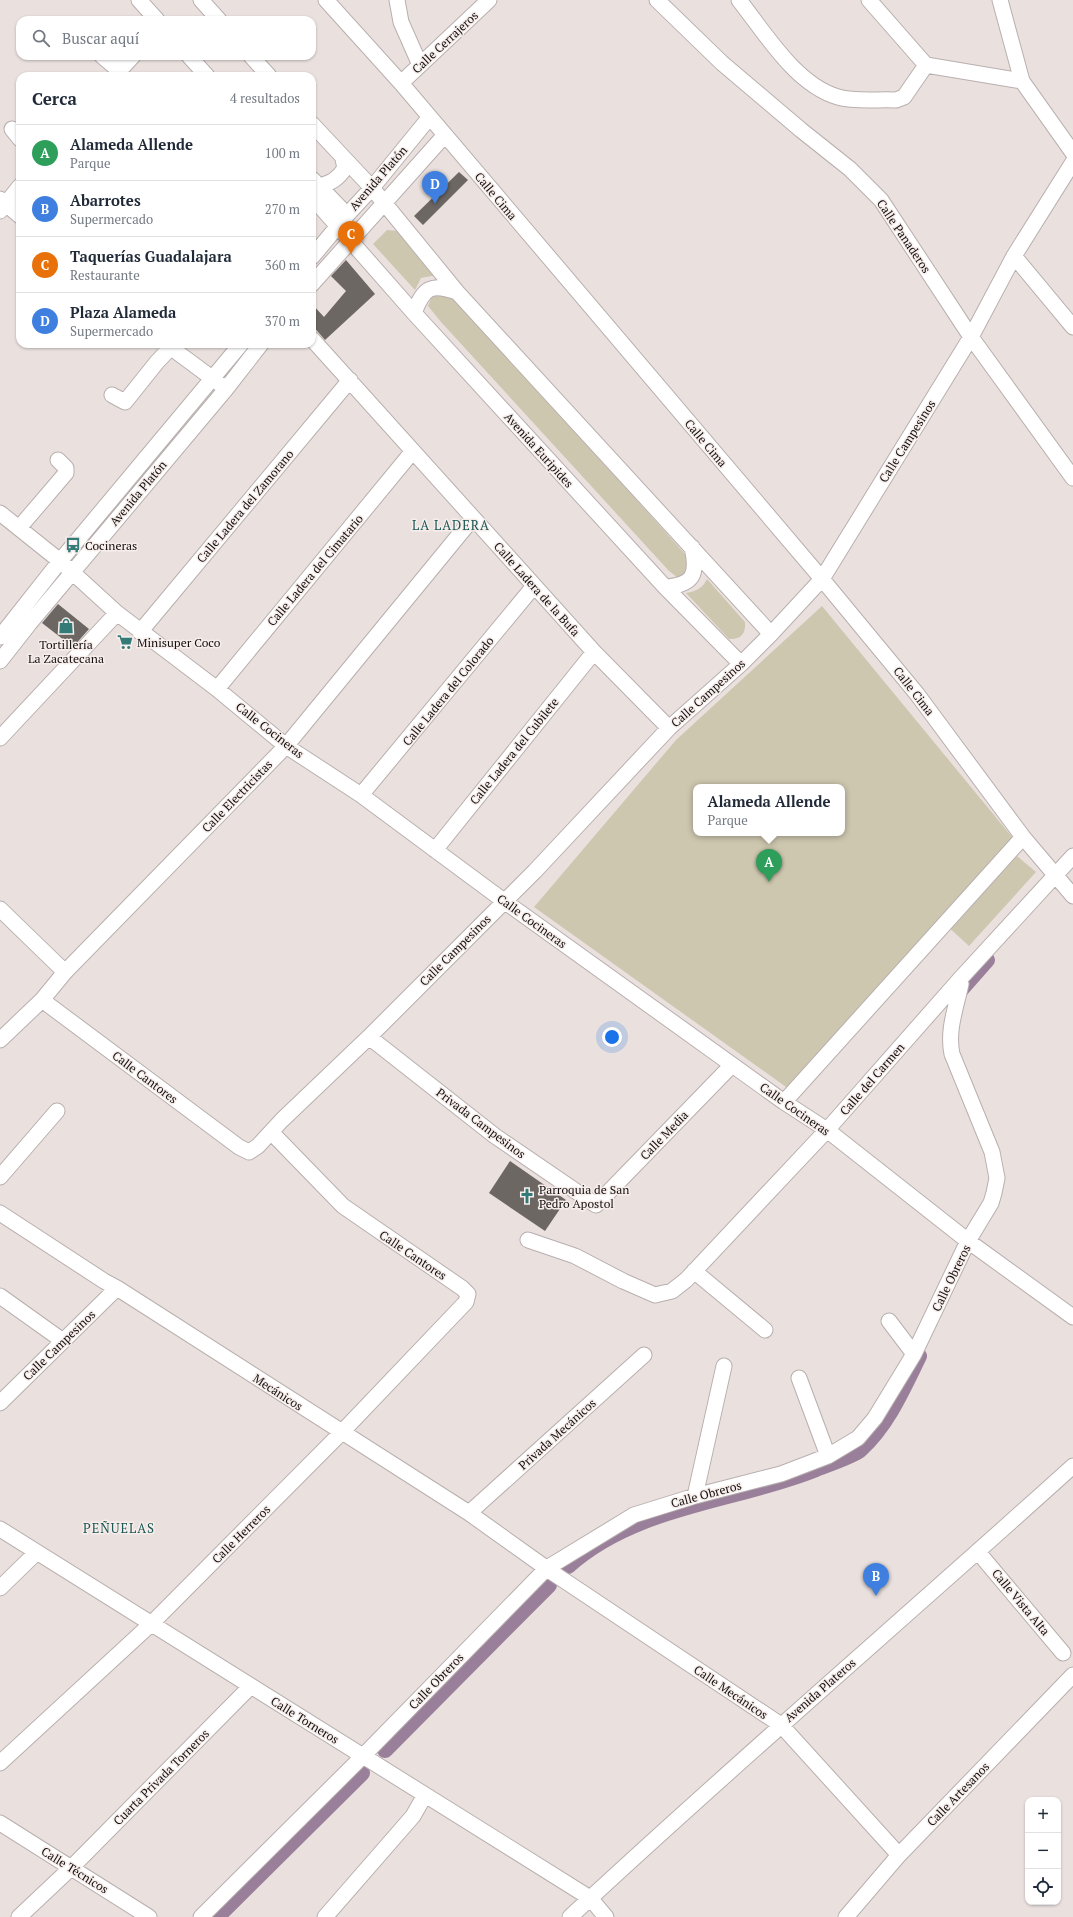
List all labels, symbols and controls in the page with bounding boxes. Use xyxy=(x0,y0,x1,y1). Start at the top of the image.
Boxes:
street label: Calle Cerrajeros xyxy=(409,8,481,76)
search box xyxy=(16,16,316,60)
icon: search xyxy=(30,27,52,49)
text: Buscar aquí xyxy=(62,28,139,48)
text: Cerca xyxy=(32,87,77,110)
text: 4 resultados xyxy=(230,89,300,107)
text: Alameda Allende xyxy=(70,134,193,154)
street label: Avenida Platón xyxy=(346,143,410,213)
text: A xyxy=(40,144,50,162)
text: 100 m xyxy=(265,144,300,162)
text: Parque xyxy=(70,154,110,172)
street label: Calle Cima xyxy=(472,169,520,223)
pin: D xyxy=(422,171,448,204)
text: Abarrotes xyxy=(70,190,141,210)
street label: Calle Panaderos xyxy=(874,196,934,276)
text: B xyxy=(41,200,49,218)
text: 270 m xyxy=(265,200,300,218)
text: Supermercado xyxy=(70,210,153,228)
pin: C xyxy=(338,221,364,254)
text: Taquerías Guadalajara xyxy=(70,246,232,266)
text: C xyxy=(41,256,49,274)
text: 360 m xyxy=(265,256,300,274)
text: Restaurante xyxy=(70,266,140,284)
text: Plaza Alameda xyxy=(70,302,176,322)
text: D xyxy=(40,312,50,330)
text: 370 m xyxy=(265,312,300,330)
text: Supermercado xyxy=(70,322,153,340)
street label: Calle Campesinos xyxy=(876,397,938,485)
street label: Avenida Euripides xyxy=(501,409,577,491)
street label: Calle Cima xyxy=(682,416,730,470)
street label: Calle Ladera del Zamorano xyxy=(193,446,297,566)
street label: Avenida Platón xyxy=(106,457,170,529)
street label: Calle Ladera del Cimatario xyxy=(264,511,366,629)
district label: LA LADERA xyxy=(412,516,490,534)
bus stop icon: Cocineras xyxy=(64,536,82,554)
place label: Cocineras xyxy=(85,538,137,553)
street label: Calle Ladera de la Bufa xyxy=(491,539,583,639)
shop icon: Tortillería La Zacatecana xyxy=(57,617,75,635)
supermarket icon: Minisuper Coco xyxy=(116,633,134,651)
street label: Calle Ladera del Colorado xyxy=(399,633,497,749)
place label: Minisuper Coco xyxy=(137,635,221,650)
place label: Tortillería La Zacatecana xyxy=(28,637,104,666)
street label: Calle Campesinos xyxy=(668,656,748,730)
street label: Calle Cima xyxy=(890,664,938,718)
street label: Calle Ladera del Cubilete xyxy=(466,695,562,807)
street label: Calle Cocineras xyxy=(233,699,307,761)
street label: Calle Electricistas xyxy=(199,757,275,835)
popup xyxy=(693,784,845,836)
text: Alameda Allende xyxy=(707,791,831,811)
text: Parque xyxy=(707,811,748,829)
pin: A xyxy=(756,849,782,882)
street label: Calle Cocineras xyxy=(494,891,570,951)
street label: Calle Campesinos xyxy=(416,911,494,989)
your location xyxy=(602,1027,622,1047)
street label: Calle del Carmen xyxy=(836,1040,908,1118)
street label: Calle Cantores xyxy=(109,1048,181,1106)
street label: Calle Cocineras xyxy=(757,1079,833,1139)
street label: Privada Campesinos xyxy=(433,1085,529,1161)
street label: Calle Media xyxy=(637,1107,691,1163)
place label: Parroquia de San Pedro Apostol xyxy=(539,1182,629,1211)
church icon: Parroquia de San Pedro Apostol xyxy=(518,1187,536,1205)
street label: Calle Cantores xyxy=(377,1227,449,1283)
street label: Calle Obreros xyxy=(928,1242,974,1314)
street label: Calle Campesinos xyxy=(20,1307,98,1383)
street label: Mecánicos xyxy=(250,1370,306,1414)
street label: Privada Mecánicos xyxy=(515,1395,599,1473)
street label: Calle Obreros xyxy=(669,1477,743,1511)
street label: Calle Herreros xyxy=(209,1502,273,1566)
district label: PEÑUELAS xyxy=(83,1519,155,1537)
pin: B xyxy=(863,1563,889,1596)
street label: Calle Vista Alta xyxy=(989,1566,1053,1638)
street label: Calle Obreros xyxy=(405,1650,467,1712)
street label: Avenida Plateros xyxy=(781,1655,859,1725)
street label: Calle Mecánicos xyxy=(691,1662,771,1722)
street label: Calle Torneros xyxy=(268,1693,342,1747)
street label: Cuarta Privada Torneros xyxy=(110,1726,212,1828)
street label: Calle Artesanos xyxy=(924,1759,992,1829)
map controls xyxy=(1025,1797,1061,1905)
button: + xyxy=(1025,1797,1061,1833)
button: − xyxy=(1025,1833,1061,1869)
street label: Calle Técnicos xyxy=(39,1843,111,1897)
button: locate xyxy=(1025,1869,1061,1905)

